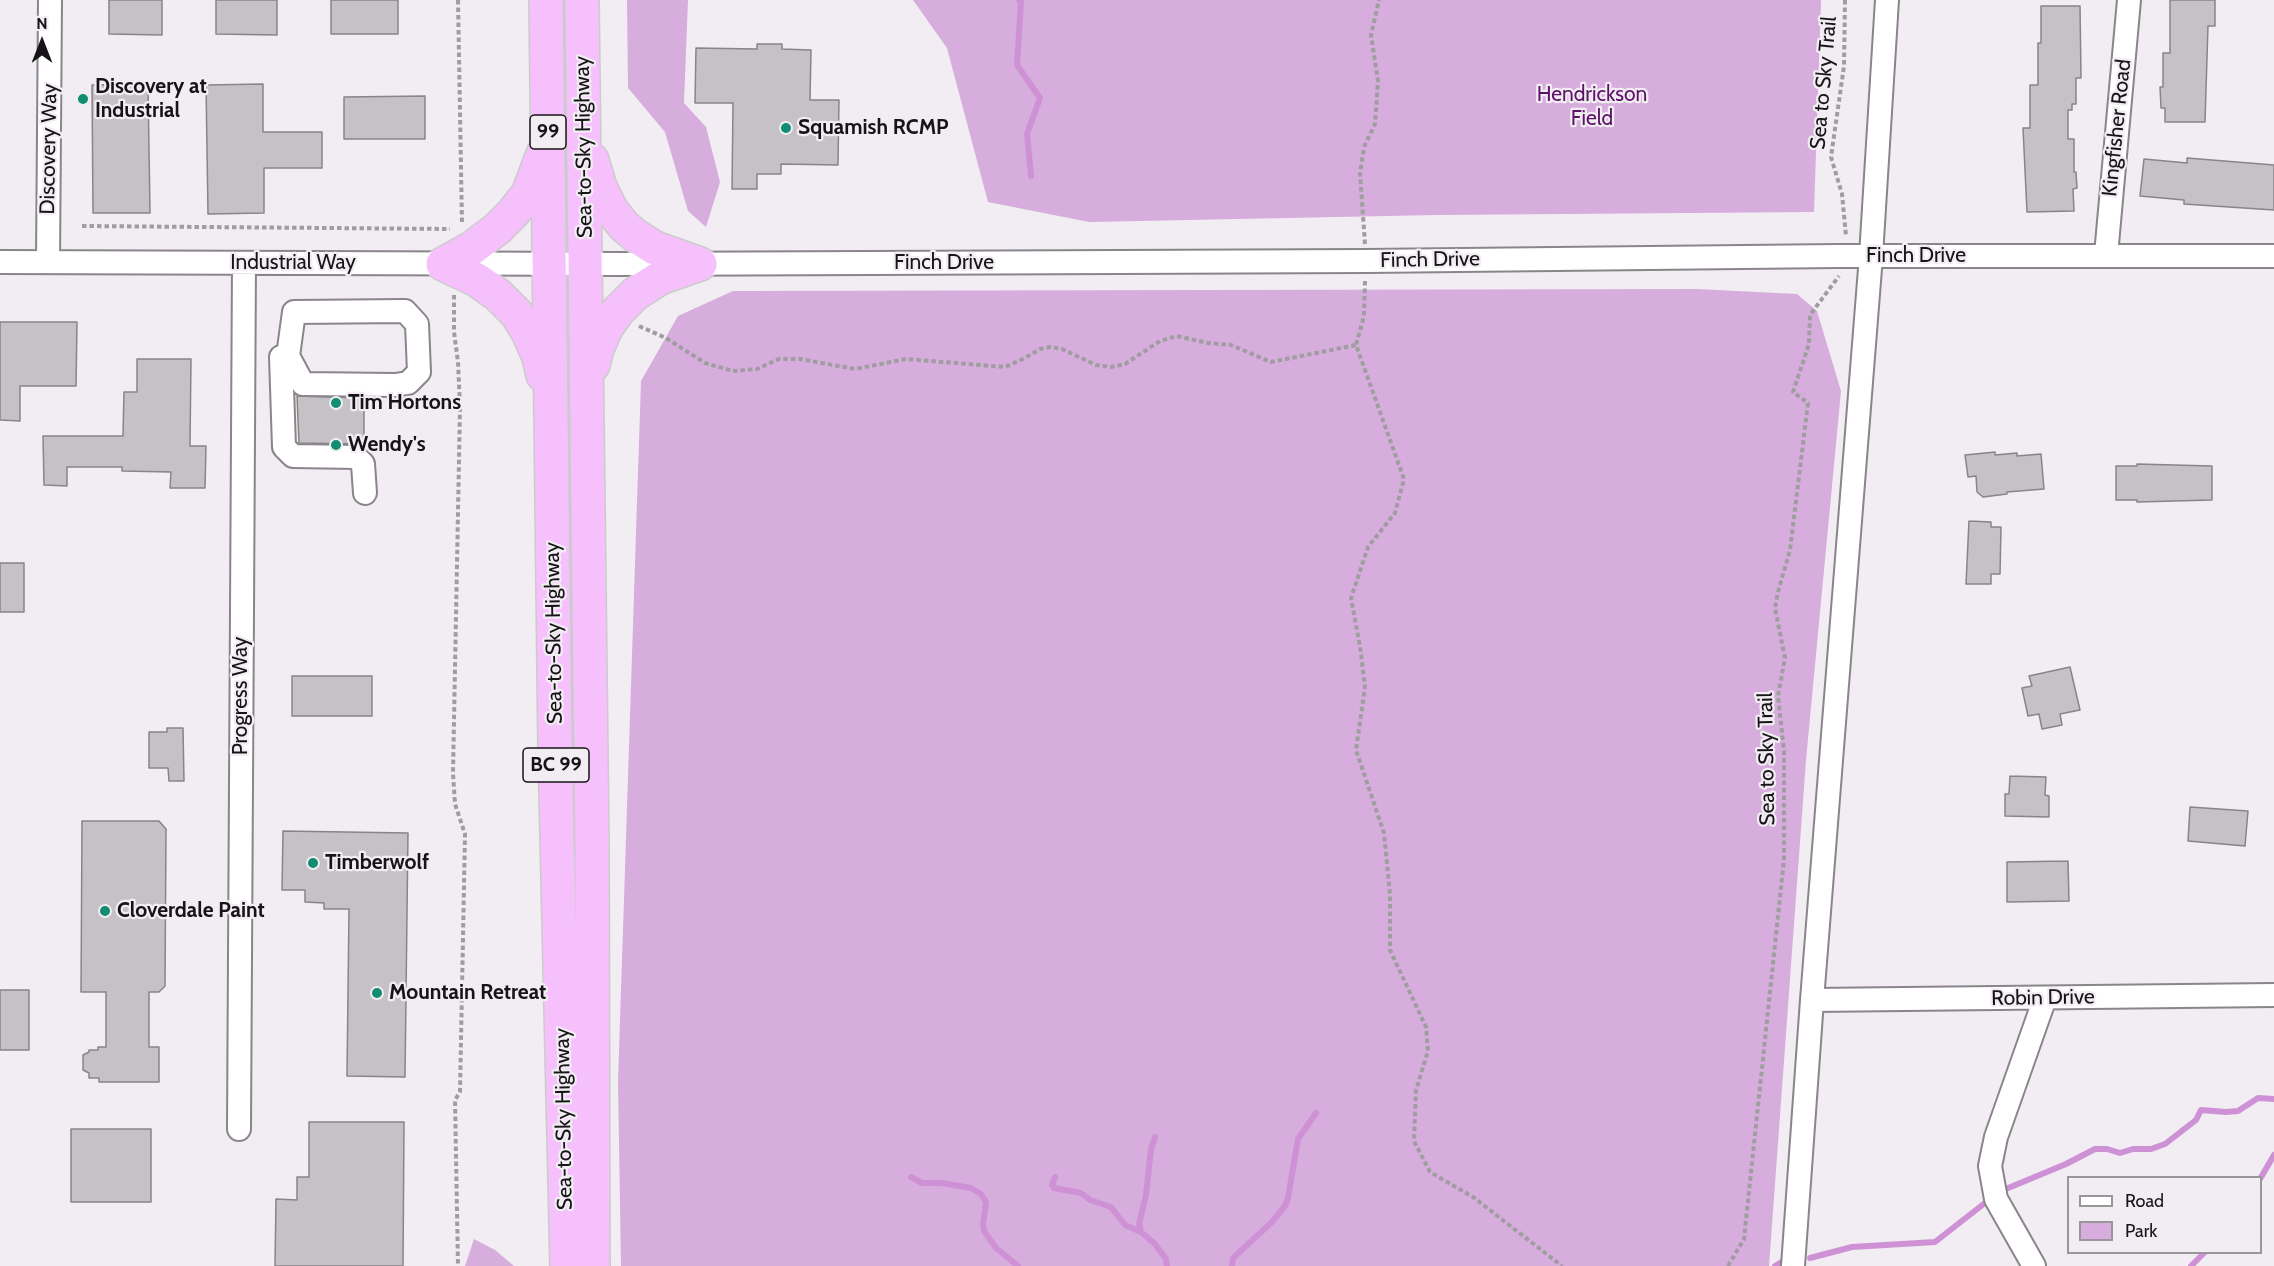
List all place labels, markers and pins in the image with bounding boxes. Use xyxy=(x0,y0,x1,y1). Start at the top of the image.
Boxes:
place label: Discovery at Industrial xyxy=(95,74,207,124)
marker: Discovery at Industrial xyxy=(76,92,90,106)
place label: Squamish RCMP xyxy=(798,115,949,141)
marker: Squamish RCMP xyxy=(779,121,793,135)
place label: Tim Hortons xyxy=(348,390,461,416)
marker: Tim Hortons xyxy=(329,396,343,410)
place label: Wendy's xyxy=(348,432,426,458)
marker: Wendy's xyxy=(329,438,343,452)
place label: Timberwolf xyxy=(325,850,429,876)
marker: Timberwolf xyxy=(306,856,320,870)
place label: Cloverdale Paint xyxy=(117,898,265,924)
marker: Cloverdale Paint xyxy=(98,904,112,918)
place label: Mountain Retreat xyxy=(389,980,546,1006)
marker: Mountain Retreat xyxy=(370,986,384,1000)

